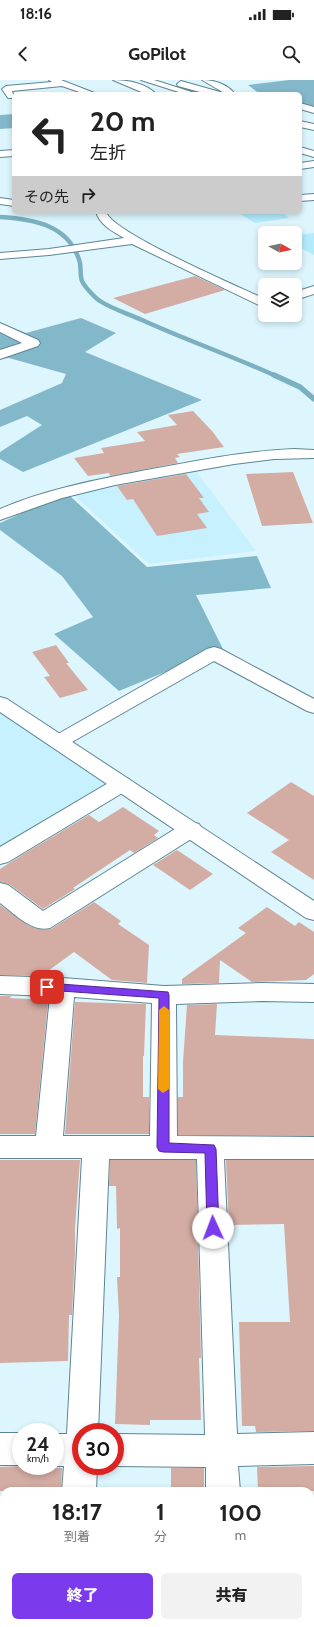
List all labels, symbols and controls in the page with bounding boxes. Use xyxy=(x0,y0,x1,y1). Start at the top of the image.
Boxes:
text: 18:16 xyxy=(20,5,52,23)
icon: back xyxy=(12,43,34,65)
text: GoPilot xyxy=(128,43,186,65)
icon: search xyxy=(280,43,302,65)
text: 20 m xyxy=(90,104,155,138)
icon: left xyxy=(24,108,76,160)
text: 左折 xyxy=(90,142,126,164)
icon: right xyxy=(77,184,99,206)
text: その先 xyxy=(24,188,69,206)
north arrow xyxy=(258,226,302,270)
map controls xyxy=(258,226,302,322)
button: layers xyxy=(258,278,302,322)
pin xyxy=(30,970,64,1004)
icon: arrive xyxy=(36,976,58,998)
position arrow xyxy=(192,1207,234,1249)
speed limit sign: 30 xyxy=(72,1423,124,1475)
text: 24 xyxy=(27,1432,50,1456)
text: km/h xyxy=(27,1452,49,1465)
text: 18:17 xyxy=(52,1497,102,1526)
text: 1 xyxy=(156,1497,165,1526)
text: 100 xyxy=(219,1498,262,1527)
text: m xyxy=(235,1527,246,1543)
text: 到着 xyxy=(64,1528,90,1544)
text: 分 xyxy=(154,1528,167,1544)
button: 終了 xyxy=(12,1573,153,1619)
button: 共有 xyxy=(161,1573,302,1619)

